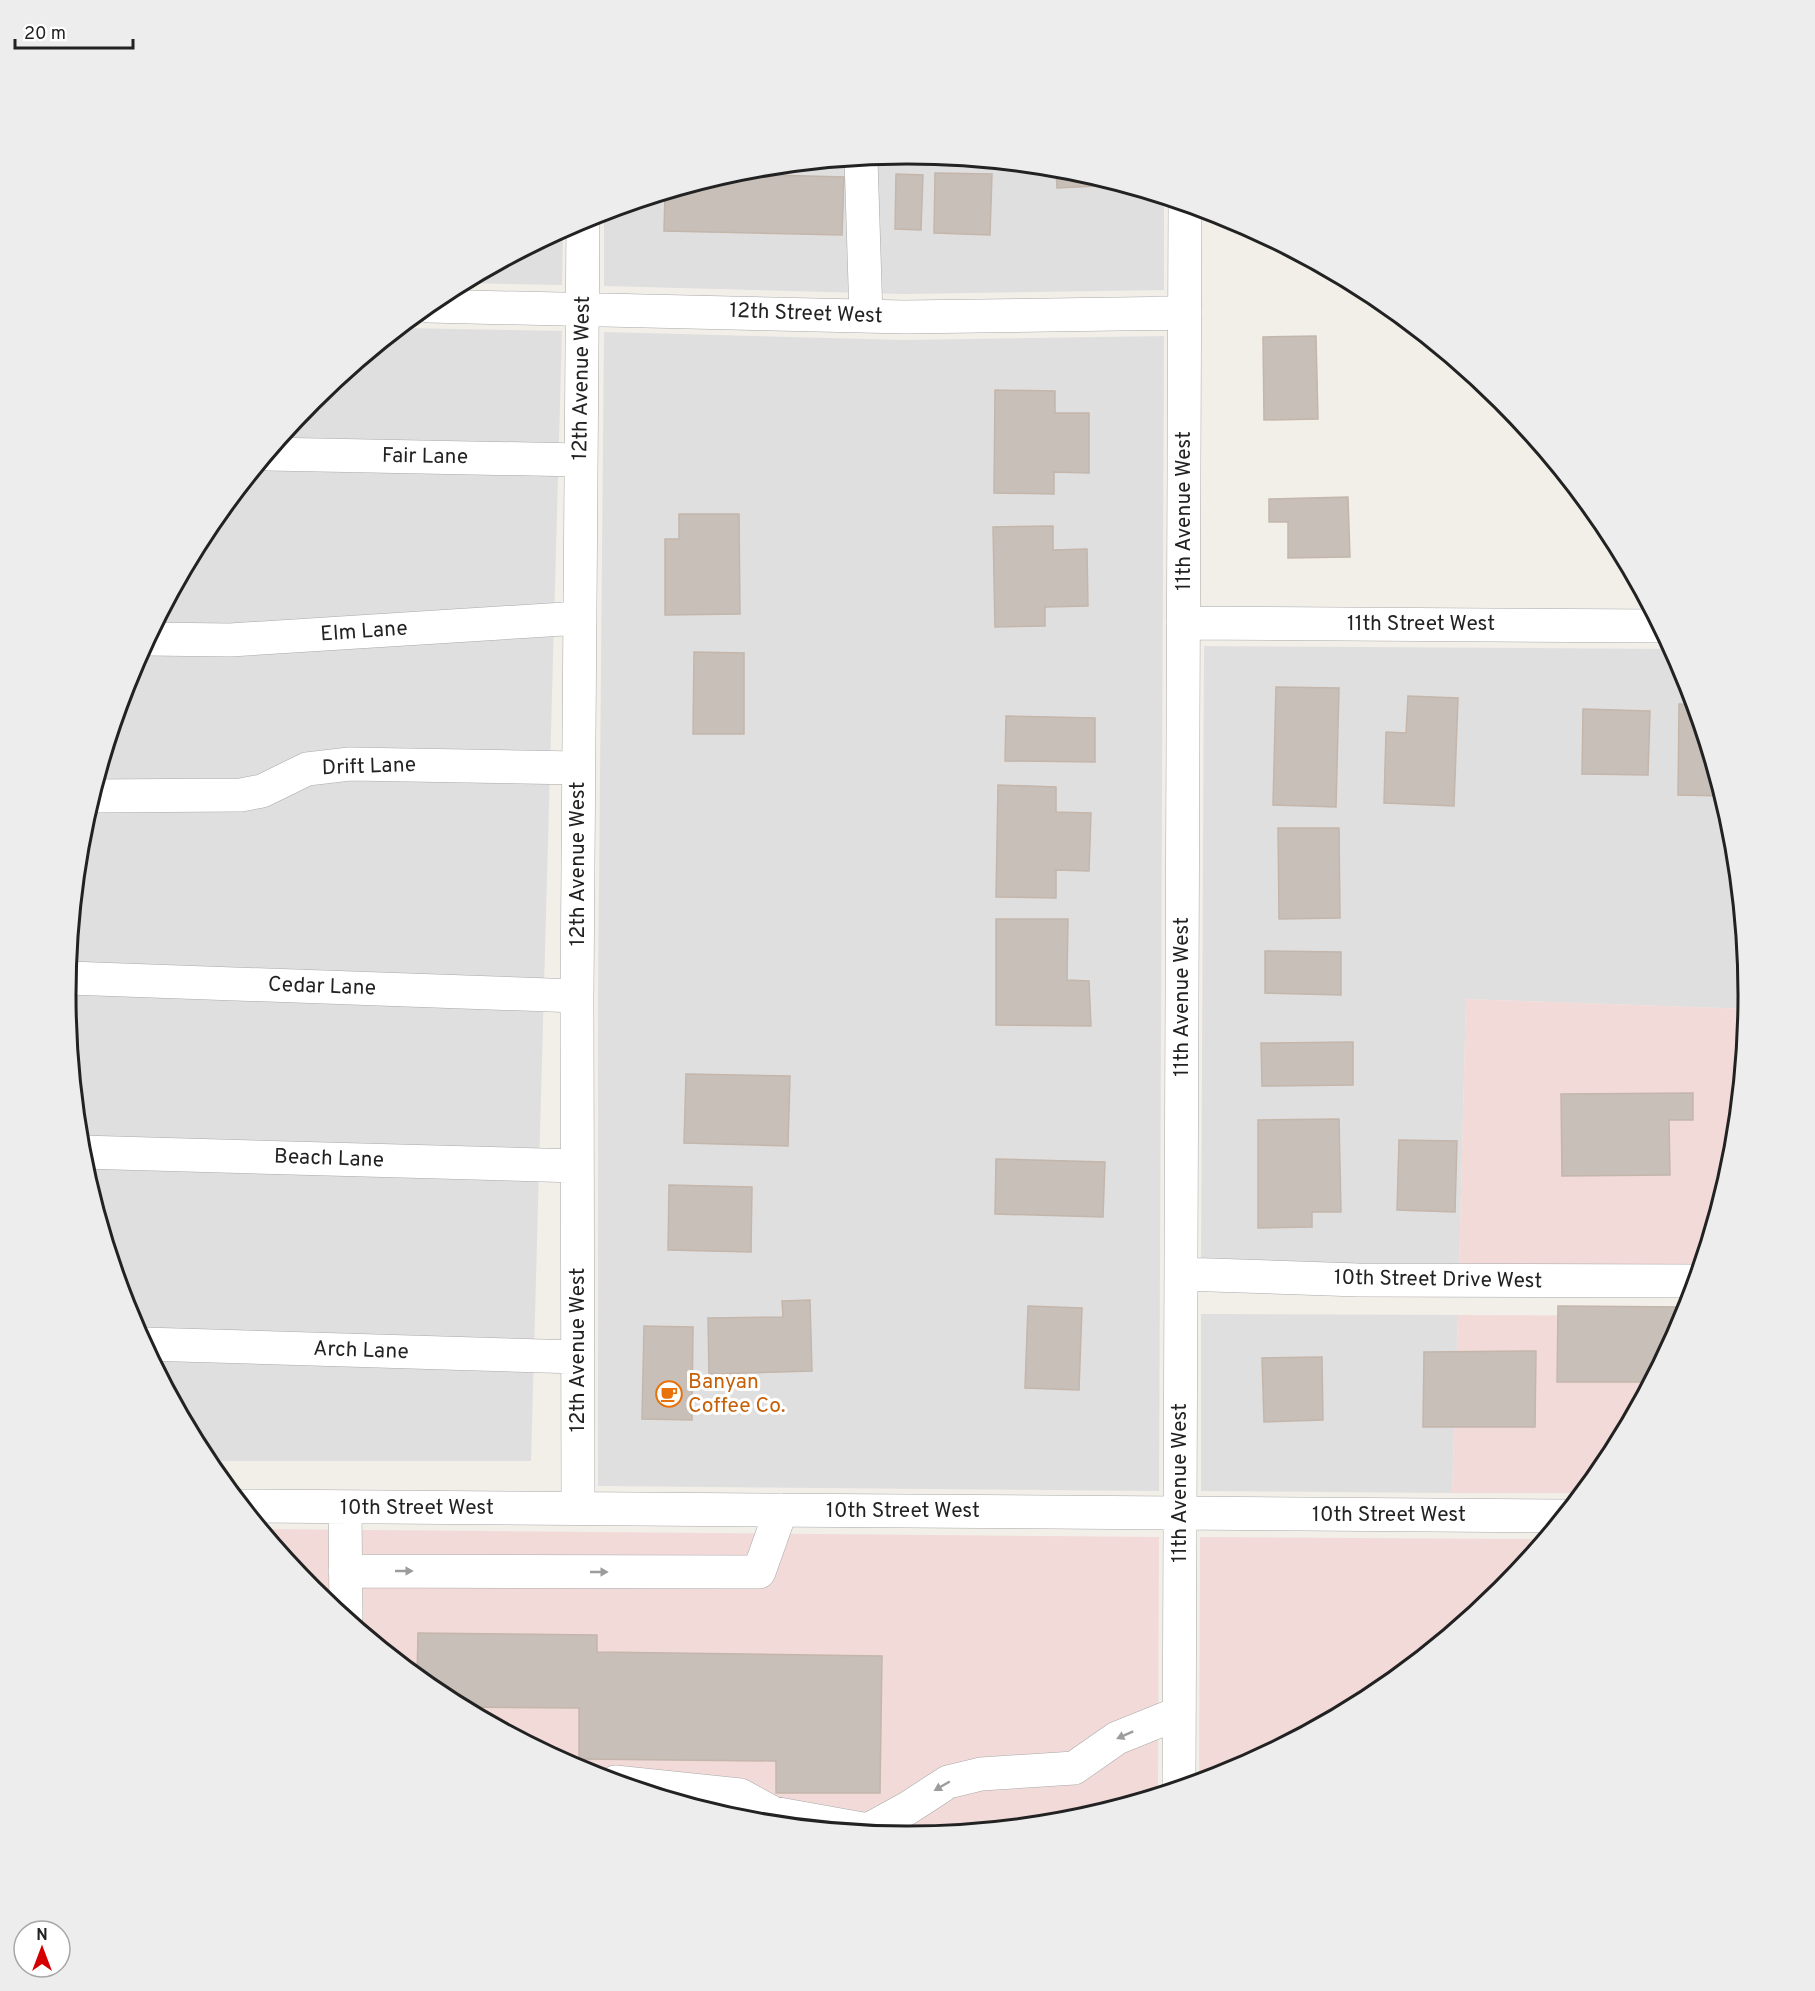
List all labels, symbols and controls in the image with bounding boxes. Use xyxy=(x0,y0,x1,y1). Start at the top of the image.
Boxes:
scale bar xyxy=(15,12,134,50)
text: 20 m xyxy=(24,23,66,46)
street label: 12th Avenue West xyxy=(567,295,597,461)
street label: 12th Street West xyxy=(729,298,883,330)
street label: 11th Avenue West xyxy=(1171,431,1198,591)
street label: Fair Lane xyxy=(382,443,468,471)
street label: 11th Street West xyxy=(1347,611,1495,638)
street label: Elm Lane xyxy=(320,615,408,649)
street label: Drift Lane xyxy=(321,752,417,782)
street label: 12th Avenue West xyxy=(565,782,592,946)
street label: 11th Avenue West xyxy=(1169,917,1196,1077)
street label: Cedar Lane xyxy=(268,972,376,1002)
street label: Beach Lane xyxy=(273,1144,385,1174)
street label: 10th Street Drive West xyxy=(1334,1265,1542,1295)
street label: 12th Avenue West xyxy=(565,1268,592,1432)
street label: Arch Lane xyxy=(313,1336,409,1366)
place label: Banyan Coffee Co. xyxy=(688,1369,785,1420)
cafe icon: Banyan Coffee Co. xyxy=(654,1379,684,1409)
street label: 11th Avenue West xyxy=(1167,1403,1194,1563)
street label: 10th Street West xyxy=(340,1495,494,1522)
street label: 10th Street West xyxy=(826,1498,980,1525)
street label: 10th Street West xyxy=(1312,1502,1466,1529)
one-way arrow xyxy=(394,1566,413,1576)
one-way arrow xyxy=(589,1567,608,1577)
one-way arrow xyxy=(1115,1730,1133,1740)
one-way arrow xyxy=(933,1781,950,1791)
north arrow xyxy=(12,1919,72,1979)
text: N xyxy=(36,1926,48,1946)

